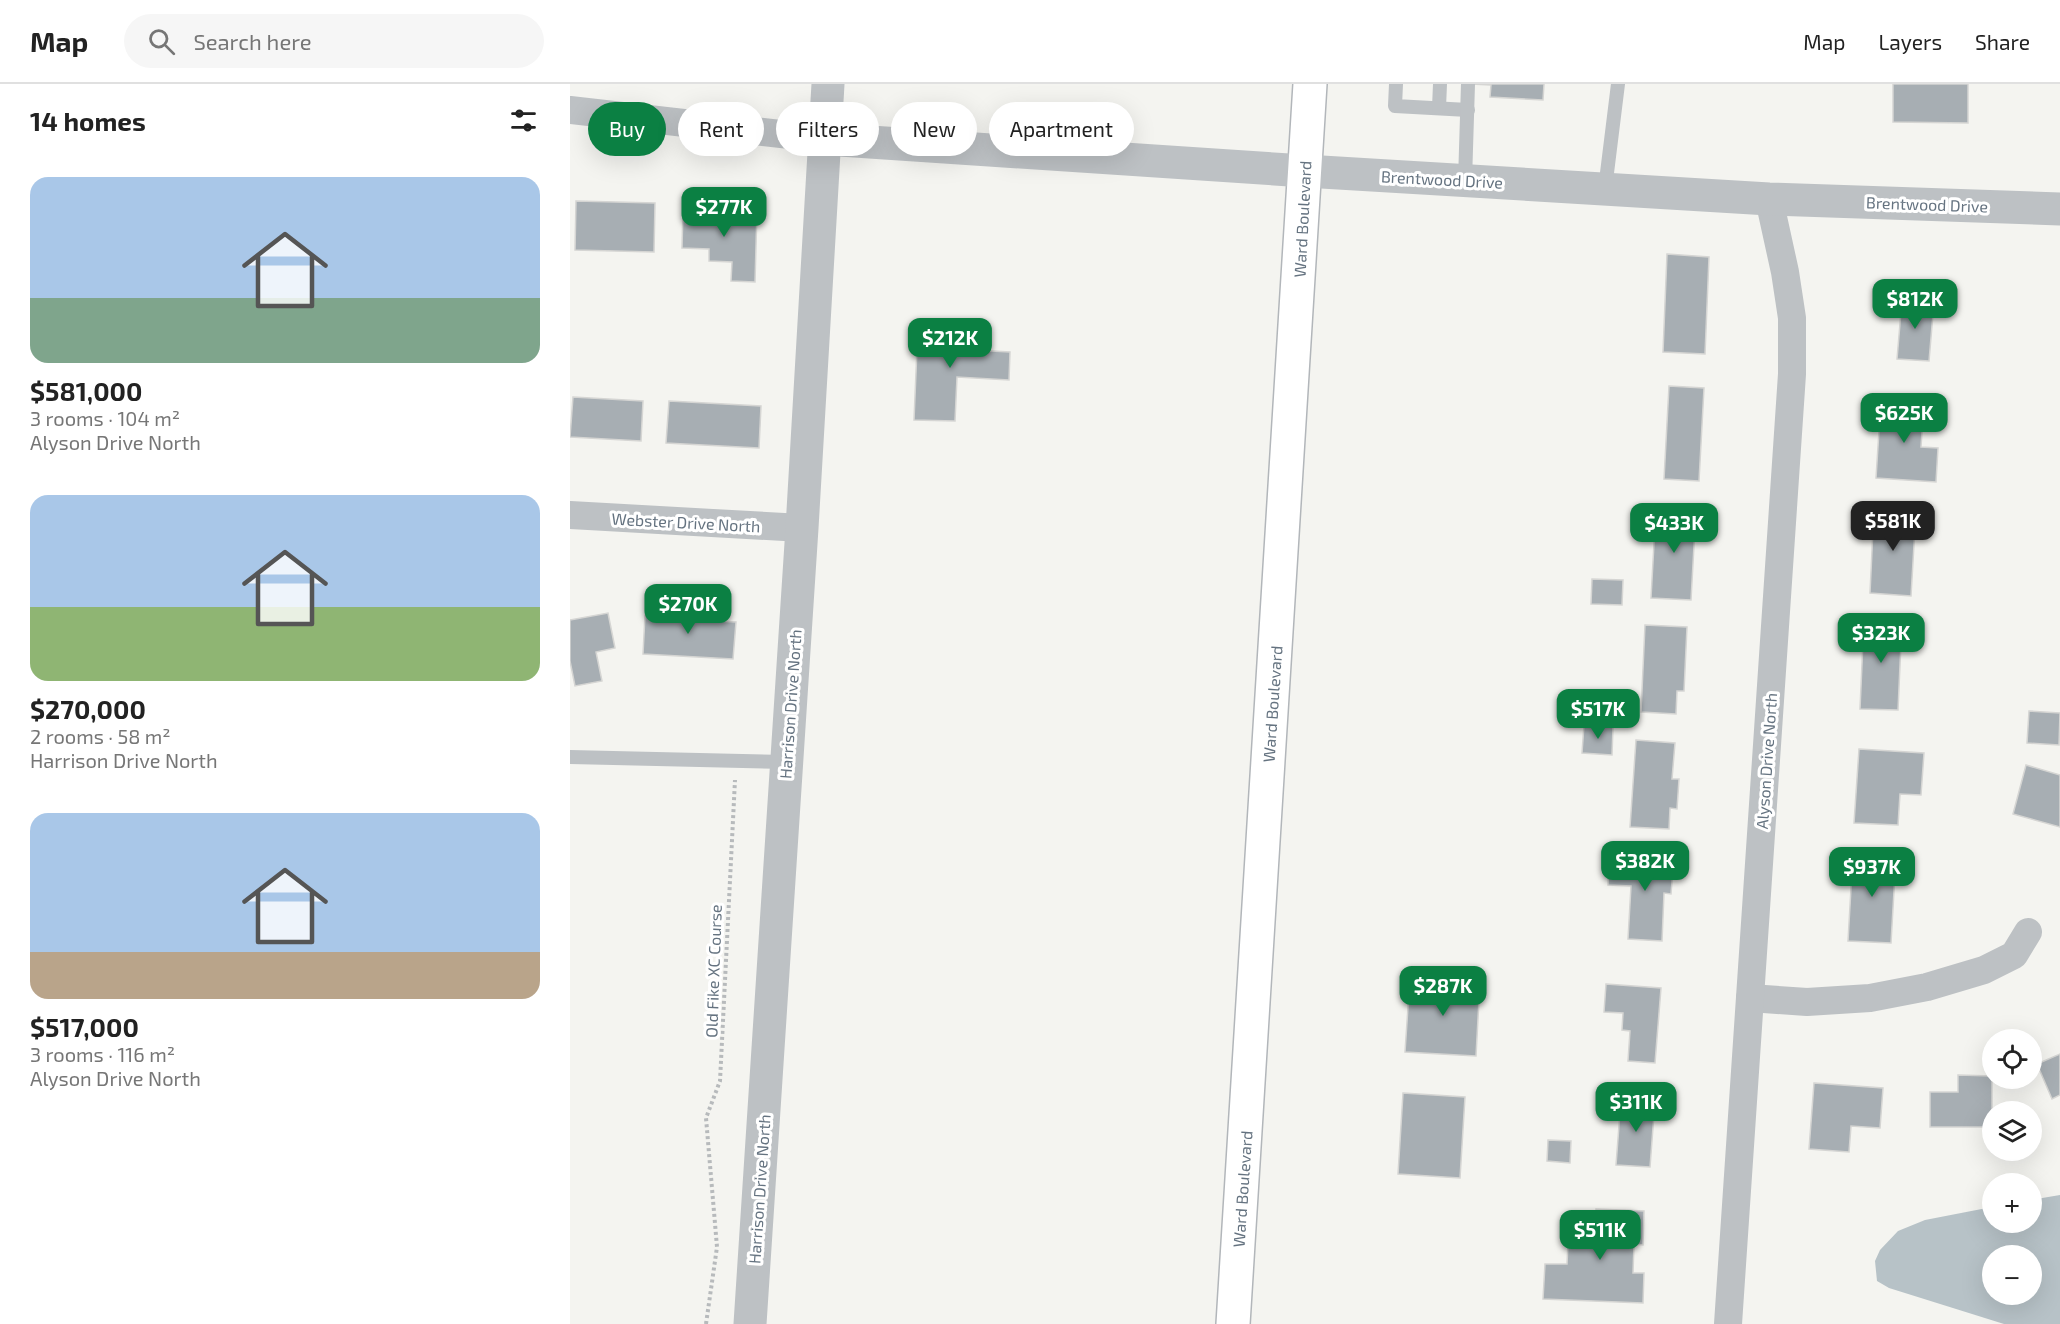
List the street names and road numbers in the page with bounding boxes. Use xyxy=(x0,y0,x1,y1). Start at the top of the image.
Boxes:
street label: Ward Boulevard xyxy=(1289,160,1315,278)
street label: Brentwood Drive xyxy=(1381,166,1503,192)
street label: Brentwood Drive xyxy=(1866,192,1988,216)
street label: Webster Drive North xyxy=(611,509,761,535)
street label: Harrison Drive North xyxy=(775,628,805,780)
street label: Ward Boulevard xyxy=(1258,645,1286,763)
street label: Alyson Drive North xyxy=(1752,692,1780,830)
street label: Old Fike XC Course xyxy=(701,904,725,1038)
street label: Harrison Drive North xyxy=(744,1113,774,1265)
street label: Ward Boulevard xyxy=(1228,1130,1256,1248)

